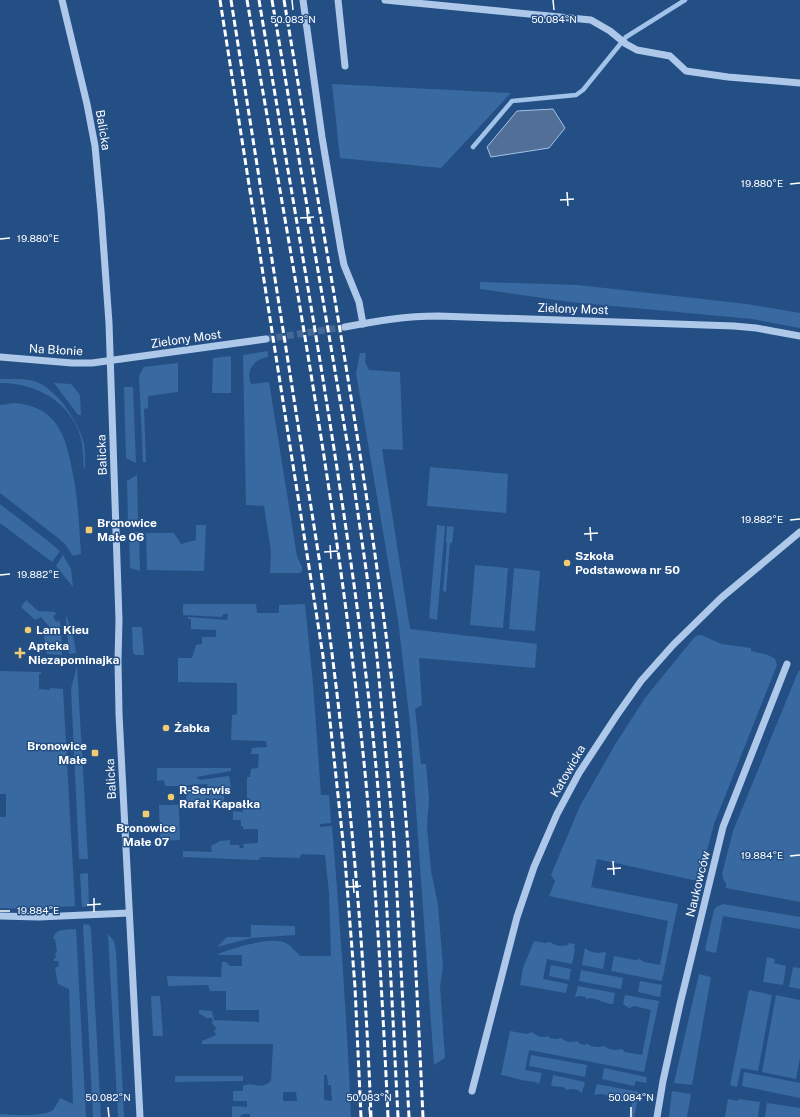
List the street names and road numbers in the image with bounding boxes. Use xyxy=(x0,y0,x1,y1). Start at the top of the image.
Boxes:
street label: Balicka xyxy=(93,109,113,151)
street label: Zielony Most xyxy=(537,301,609,317)
street label: Zielony Most xyxy=(150,327,223,351)
street label: Na Błonie xyxy=(29,342,84,358)
street label: Balicka xyxy=(94,434,110,476)
street label: Katowicka xyxy=(548,743,588,799)
street label: Balicka xyxy=(103,758,119,800)
street label: Naukowców xyxy=(683,849,713,919)

